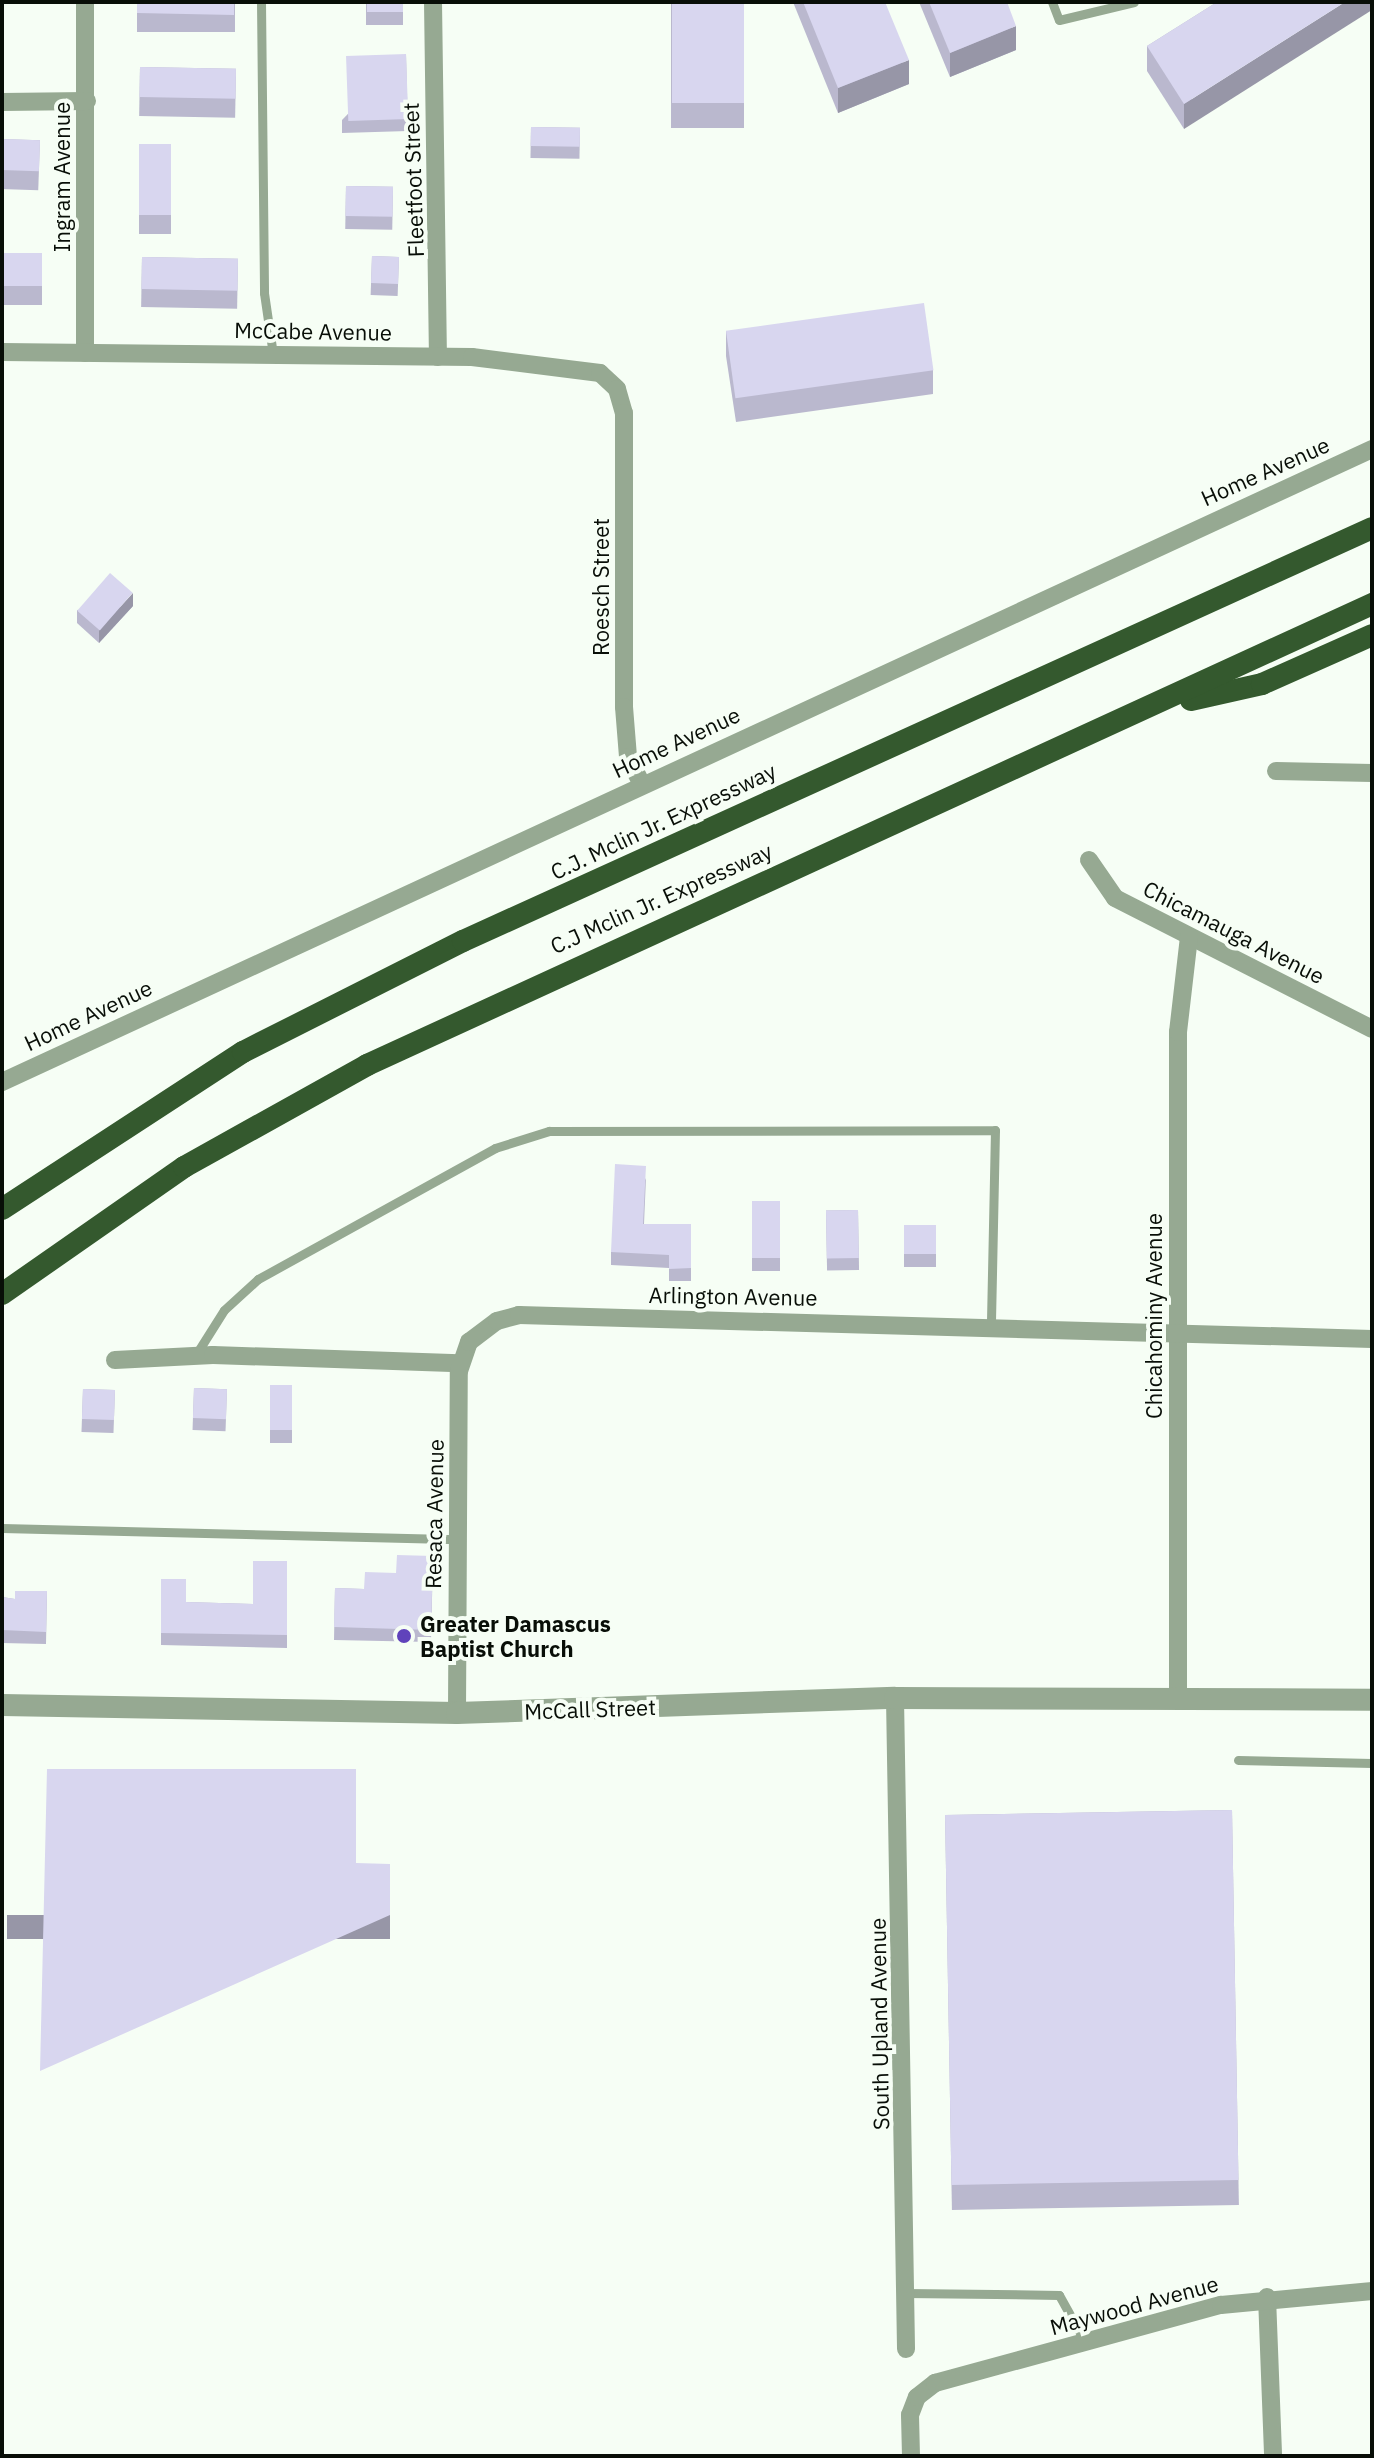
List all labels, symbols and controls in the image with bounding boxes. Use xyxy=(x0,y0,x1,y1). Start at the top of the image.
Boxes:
street label: Ingram Avenue xyxy=(49,102,75,252)
street label: Fleetfoot Street xyxy=(397,102,429,258)
street label: McCabe Avenue xyxy=(234,316,392,346)
street label: Home Avenue xyxy=(1197,431,1333,511)
street label: Roesch Street xyxy=(588,518,614,656)
street label: Home Avenue xyxy=(608,701,744,783)
street label: C.J. Mclin Jr. Expressway xyxy=(546,757,780,885)
street label: C.J Mclin Jr. Expressway xyxy=(546,837,776,959)
street label: Chicamauga Avenue xyxy=(1139,875,1329,989)
street label: Home Avenue xyxy=(20,974,156,1056)
street label: Chicahominy Avenue xyxy=(1141,1213,1167,1419)
street label: Arlington Avenue xyxy=(648,1281,818,1311)
street label: Resaca Avenue xyxy=(419,1439,449,1589)
place label: Greater Damascus Baptist Church xyxy=(420,1610,611,1662)
marker: Greater Damascus Baptist Church xyxy=(395,1627,413,1645)
street label: McCall Street xyxy=(524,1694,656,1724)
street label: South Upland Avenue xyxy=(864,1918,894,2130)
street label: Maywood Avenue xyxy=(1047,2270,1221,2340)

